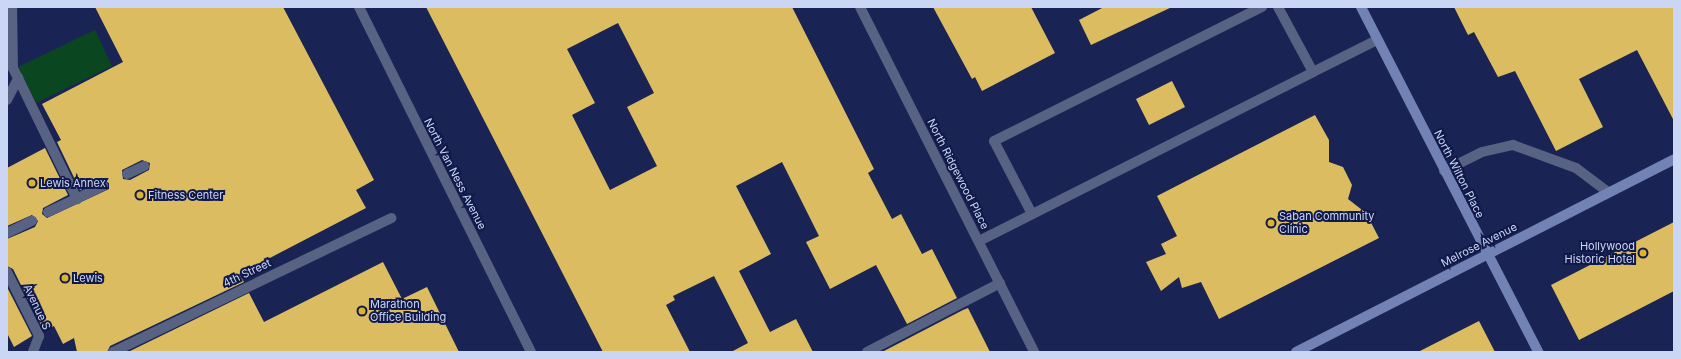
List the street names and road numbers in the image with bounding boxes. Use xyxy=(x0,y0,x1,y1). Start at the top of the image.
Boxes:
street label: North Van Ness Avenue xyxy=(421,116,489,232)
street label: North Ridgewood Place xyxy=(924,117,992,231)
street label: North Wilton Place xyxy=(1431,128,1487,220)
street label: Melrose Avenue xyxy=(1439,220,1519,270)
street label: 4th Street xyxy=(221,256,273,290)
street label: Avenue S xyxy=(21,282,53,332)

